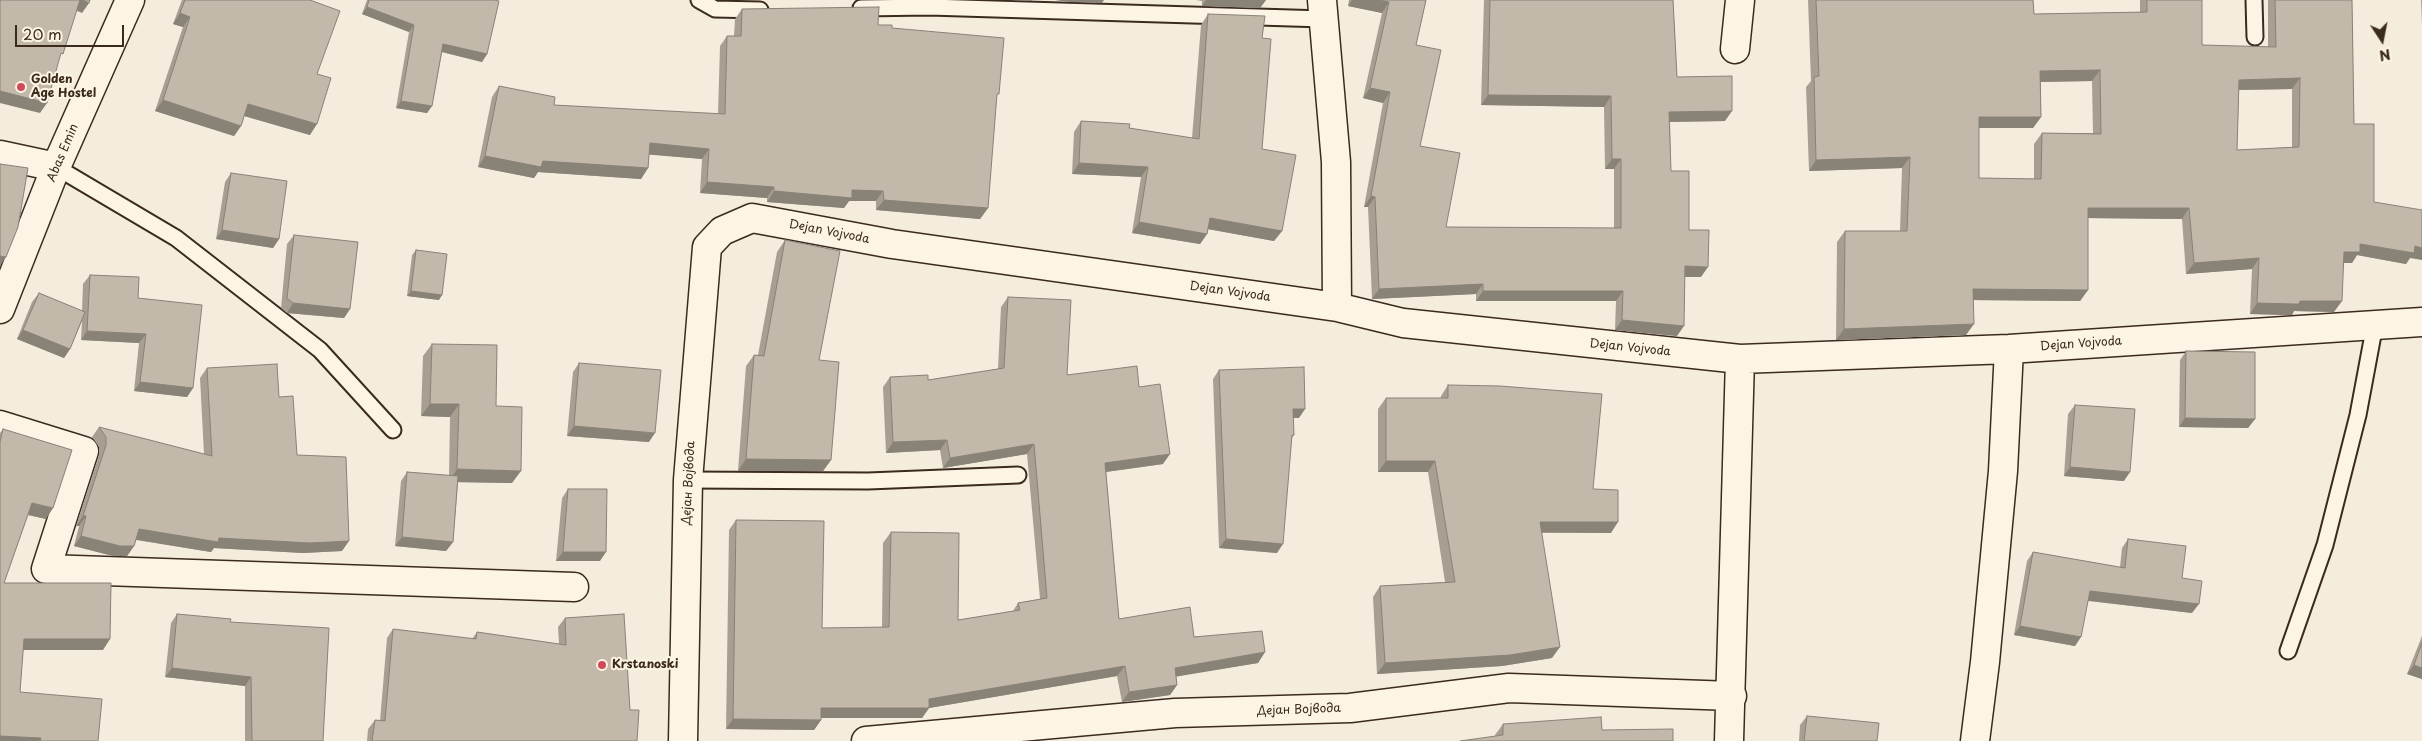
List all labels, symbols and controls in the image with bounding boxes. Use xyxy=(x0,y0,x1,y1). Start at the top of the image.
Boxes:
scale bar xyxy=(18,15,126,47)
north arrow xyxy=(2357,15,2407,65)
text: 20 m xyxy=(23,22,62,45)
text: N xyxy=(2378,44,2392,67)
place label: Golden Age Hostel xyxy=(31,73,96,101)
marker: Golden Age Hostel xyxy=(15,81,27,93)
street label: Abas Emin xyxy=(44,122,82,184)
street label: Dejan Vojvoda xyxy=(787,217,871,247)
street label: Dejan Vojvoda xyxy=(1188,279,1272,305)
street label: Dejan Vojvoda xyxy=(2040,334,2122,354)
street label: Dejan Vojvoda xyxy=(1588,337,1672,359)
street label: Дејан Војвода xyxy=(680,441,698,525)
place label: Krstanoski xyxy=(612,658,678,672)
marker: Krstanoski xyxy=(596,659,608,671)
street label: Дејан Војвода xyxy=(1257,701,1341,719)

